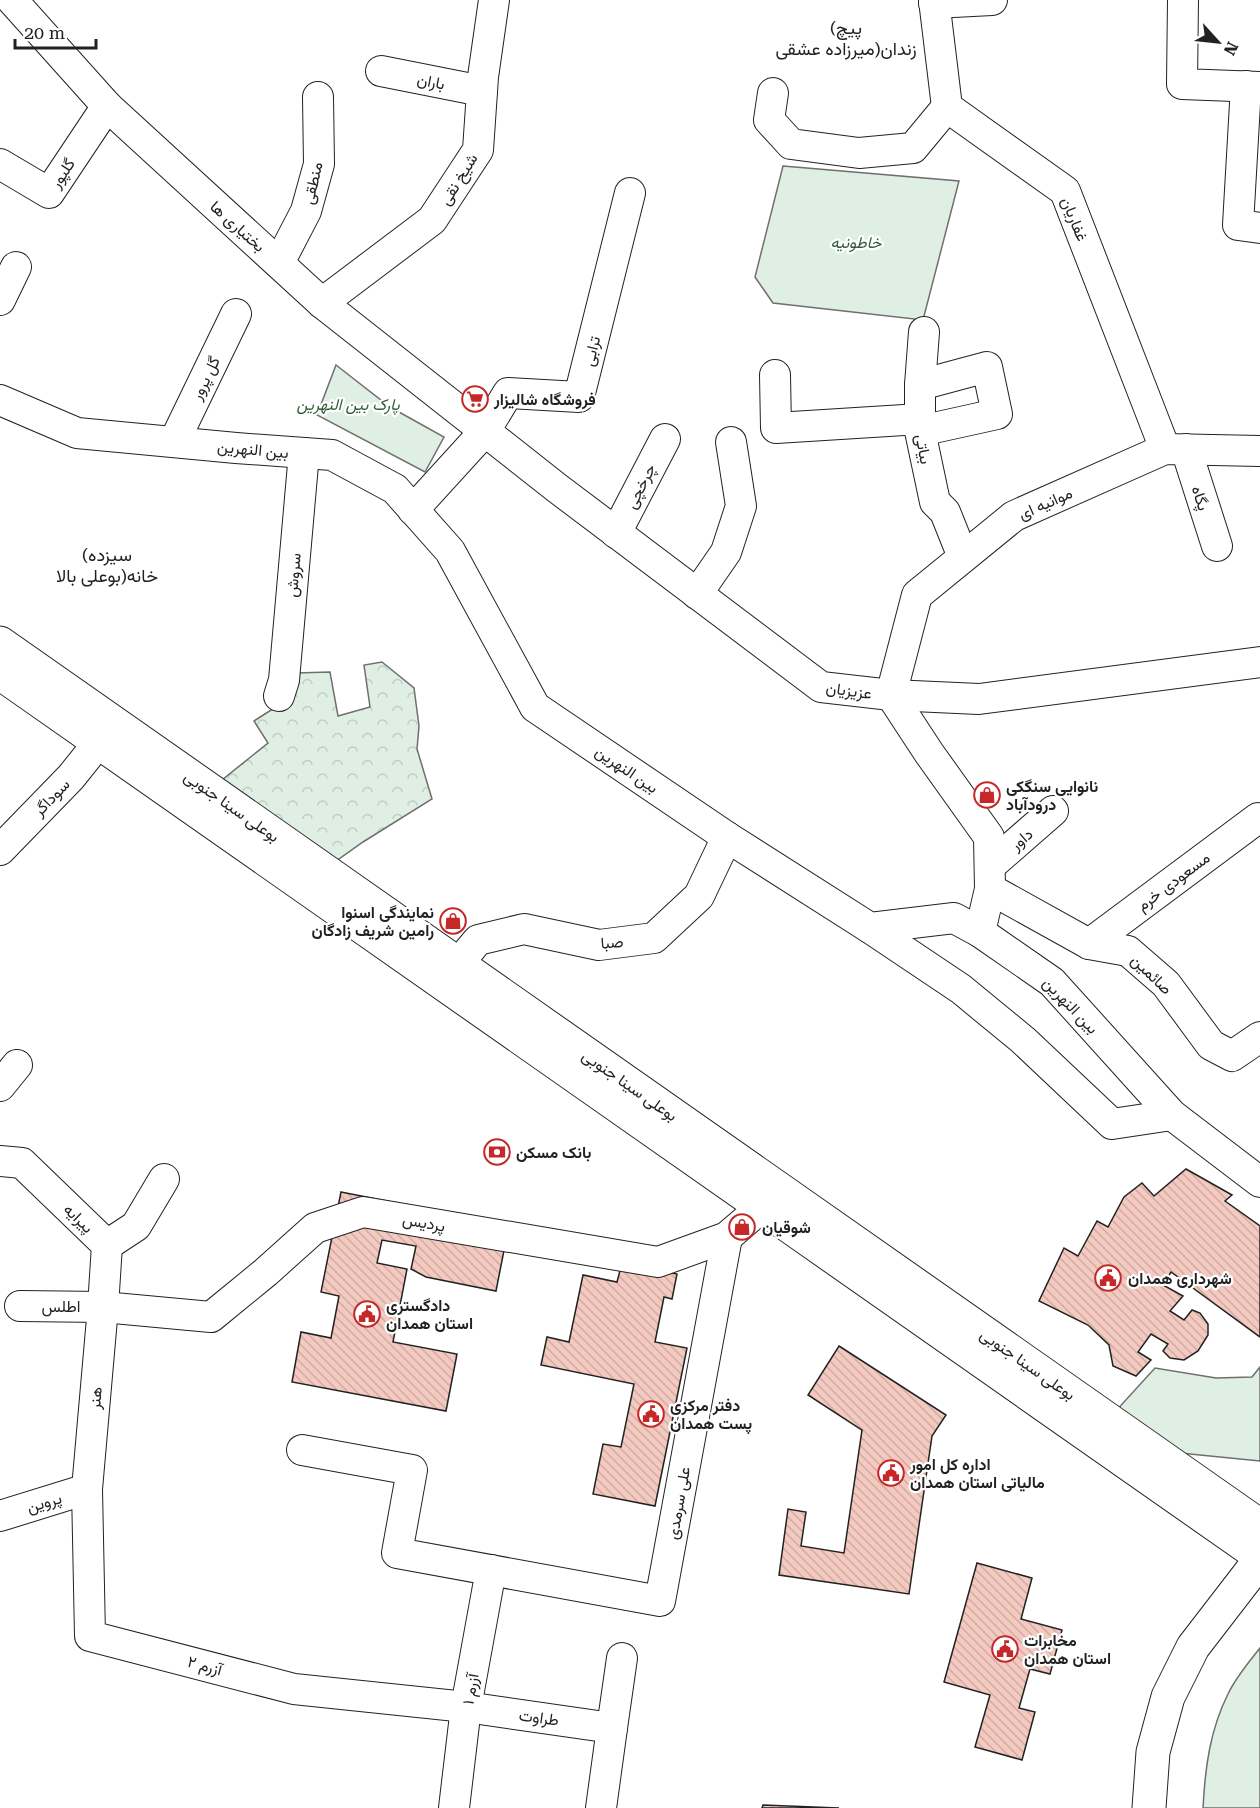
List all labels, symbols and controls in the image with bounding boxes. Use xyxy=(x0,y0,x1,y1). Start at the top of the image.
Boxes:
scale bar xyxy=(15,12,96,50)
north arrow xyxy=(1188,12,1248,72)
district label: (پیچ زندان(میرزاده عشقی xyxy=(775,17,917,60)
text: 20 m xyxy=(24,22,65,43)
text: N xyxy=(1220,39,1242,58)
street label: باران xyxy=(415,70,446,94)
street label: شیخ نقی xyxy=(435,150,483,210)
street label: گلپور xyxy=(45,155,81,194)
street label: منطقی xyxy=(298,160,328,206)
street label: غفاریان xyxy=(1056,194,1092,244)
street label: بختیاری ها xyxy=(206,197,269,257)
park label: خاطونیه xyxy=(830,233,883,253)
street label: ترابی xyxy=(579,334,605,368)
street label: گل پرور xyxy=(186,353,226,405)
supermarket icon: فروشگاه شالیزار xyxy=(460,384,490,414)
place label: فروشگاه شالیزار xyxy=(493,390,596,410)
park label: پارک بین النهرین xyxy=(297,395,400,416)
street label: بیاتی xyxy=(911,433,935,466)
street label: بین النهرین xyxy=(216,437,289,463)
street label: چرخچی xyxy=(621,460,662,513)
street label: موانیه ای xyxy=(1015,483,1076,525)
street label: پگاه xyxy=(1186,483,1213,514)
district label: (سیزده خانه(بوعلی بالا xyxy=(56,544,158,587)
street label: سروش xyxy=(282,552,306,598)
street label: عزیزیان xyxy=(825,678,873,704)
street label: بین النهرین xyxy=(591,742,662,798)
street label: بوعلی سینا جنوبی xyxy=(180,767,283,847)
street label: سوداگر xyxy=(28,775,74,821)
place label: نانوایی سنگکی درودآباد xyxy=(1006,777,1098,815)
shop icon: نانوایی سنگکی درودآباد xyxy=(972,780,1002,810)
street label: داور xyxy=(1005,824,1037,856)
street label: مسعودی خرم xyxy=(1133,848,1214,916)
place label: نمایندگی اسنوا رامین شریف زادگان xyxy=(312,903,434,941)
shop icon: نمایندگی اسنوا رامین شریف زادگان xyxy=(438,906,468,936)
street label: صبا xyxy=(600,932,624,953)
street label: صائمین xyxy=(1127,950,1176,999)
street label: بین النهرین xyxy=(1038,973,1102,1038)
street label: بوعلی سینا جنوبی xyxy=(578,1046,681,1126)
bank icon: بانک مسکن xyxy=(482,1137,512,1167)
place label: بانک مسکن xyxy=(516,1143,591,1162)
street label: پیرایه xyxy=(58,1200,97,1238)
street label: پردیس xyxy=(401,1209,447,1238)
shop icon: شوقیان xyxy=(727,1212,757,1242)
place label: شوقیان xyxy=(762,1218,811,1238)
public building icon: شهرداری همدان xyxy=(1093,1263,1123,1293)
place label: شهرداری همدان xyxy=(1128,1269,1232,1289)
place label: دادگستری استان همدان xyxy=(386,1296,473,1333)
street label: اطلس xyxy=(41,1297,81,1317)
public building icon: دادگستری استان همدان xyxy=(352,1299,382,1329)
street label: بوعلی سینا جنوبی xyxy=(976,1325,1079,1405)
street label: هنر xyxy=(85,1386,107,1411)
place label: دفتر مرکزی پست همدان xyxy=(670,1396,752,1435)
public building icon: دفتر مرکزی پست همدان xyxy=(636,1399,666,1429)
place label: اداره کل امور مالیاتی استان همدان xyxy=(909,1455,1045,1492)
public building icon: اداره کل امور مالیاتی استان همدان xyxy=(876,1458,906,1488)
street label: علی سرمدی xyxy=(663,1465,695,1541)
street label: پروین xyxy=(24,1488,65,1519)
place label: مخابرات استان همدان xyxy=(1024,1631,1111,1668)
public building icon: مخابرات استان همدان xyxy=(990,1634,1020,1664)
street label: آزرم ۲ xyxy=(185,1652,226,1681)
street label: آزرم ۱ xyxy=(458,1671,484,1706)
street label: طراوت xyxy=(518,1705,560,1731)

